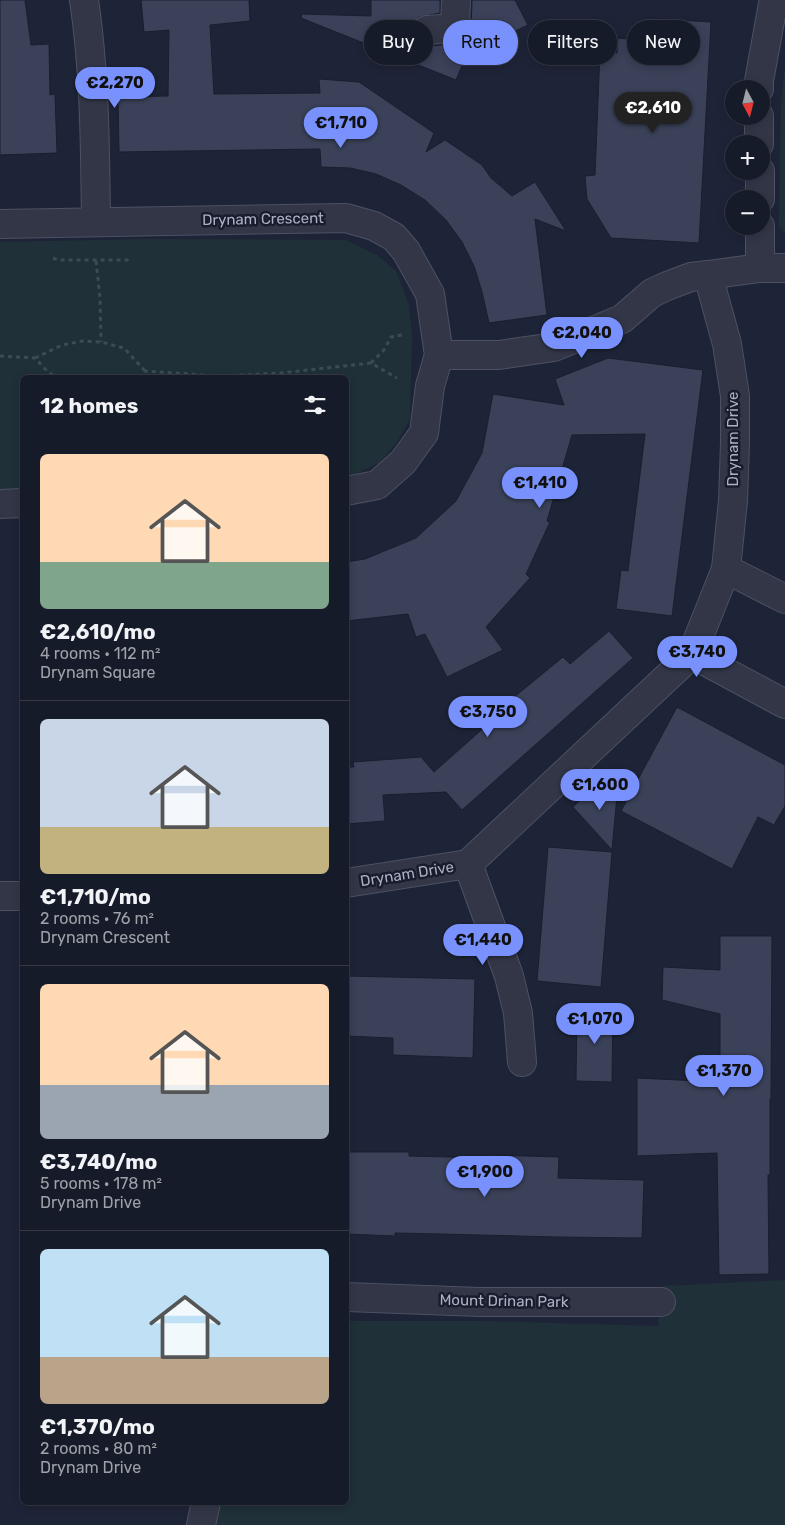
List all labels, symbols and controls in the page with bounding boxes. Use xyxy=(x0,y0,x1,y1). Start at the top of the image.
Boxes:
chip: Buy xyxy=(364,20,433,65)
chip: Rent xyxy=(443,20,518,65)
chip: Filters xyxy=(528,20,617,65)
chip: New xyxy=(627,20,700,65)
pin: €2,270 xyxy=(74,66,156,109)
text: €2,270 xyxy=(86,73,144,92)
north arrow xyxy=(725,80,770,125)
map controls xyxy=(725,80,770,235)
pin: €2,610 xyxy=(612,92,694,134)
text: €2,610 xyxy=(625,98,681,117)
pin: €1,710 xyxy=(300,106,382,149)
text: €1,710 xyxy=(315,113,367,132)
button: + xyxy=(725,135,770,180)
button: − xyxy=(725,190,770,235)
street label: Drynam Crescent xyxy=(202,209,324,229)
pin: €2,040 xyxy=(541,316,623,359)
text: €2,040 xyxy=(552,323,612,342)
icon: filters xyxy=(301,391,329,419)
street label: Drynam Drive xyxy=(724,392,742,486)
text: 12 homes xyxy=(40,393,138,418)
pin: €1,410 xyxy=(499,466,581,509)
text: €1,410 xyxy=(513,473,567,492)
icon: home xyxy=(140,486,230,576)
text: €2,610/mo xyxy=(40,619,156,644)
pin: €3,740 xyxy=(656,636,738,678)
text: €3,740 xyxy=(668,642,726,661)
text: 4 rooms · 112 m² xyxy=(40,644,160,663)
text: Drynam Square xyxy=(40,663,155,682)
pin: €3,750 xyxy=(447,696,529,738)
text: €3,750 xyxy=(459,702,517,721)
icon: home xyxy=(140,752,230,842)
pin: €1,600 xyxy=(559,768,641,811)
text: €1,600 xyxy=(571,775,629,794)
street label: Drynam Drive xyxy=(359,858,455,890)
text: €1,710/mo xyxy=(40,884,151,909)
text: 2 rooms · 76 m² xyxy=(40,909,154,928)
pin: €1,440 xyxy=(442,924,524,966)
text: Drynam Crescent xyxy=(40,928,170,947)
text: €1,440 xyxy=(454,930,512,949)
pin: €1,070 xyxy=(554,1002,636,1045)
text: €1,070 xyxy=(567,1009,623,1028)
icon: home xyxy=(140,1017,230,1107)
pin: €1,370 xyxy=(683,1054,765,1097)
text: €1,370 xyxy=(696,1061,752,1080)
text: €3,740/mo xyxy=(40,1149,157,1174)
pin: €1,900 xyxy=(444,1156,526,1198)
text: €1,900 xyxy=(457,1162,513,1181)
text: 5 rooms · 178 m² xyxy=(40,1174,162,1193)
text: Drynam Drive xyxy=(40,1193,141,1212)
icon: home xyxy=(140,1282,230,1372)
street label: Mount Drinan Park xyxy=(439,1291,569,1311)
text: €1,370/mo xyxy=(40,1414,155,1439)
text: 2 rooms · 80 m² xyxy=(40,1439,157,1458)
text: Drynam Drive xyxy=(40,1458,141,1477)

